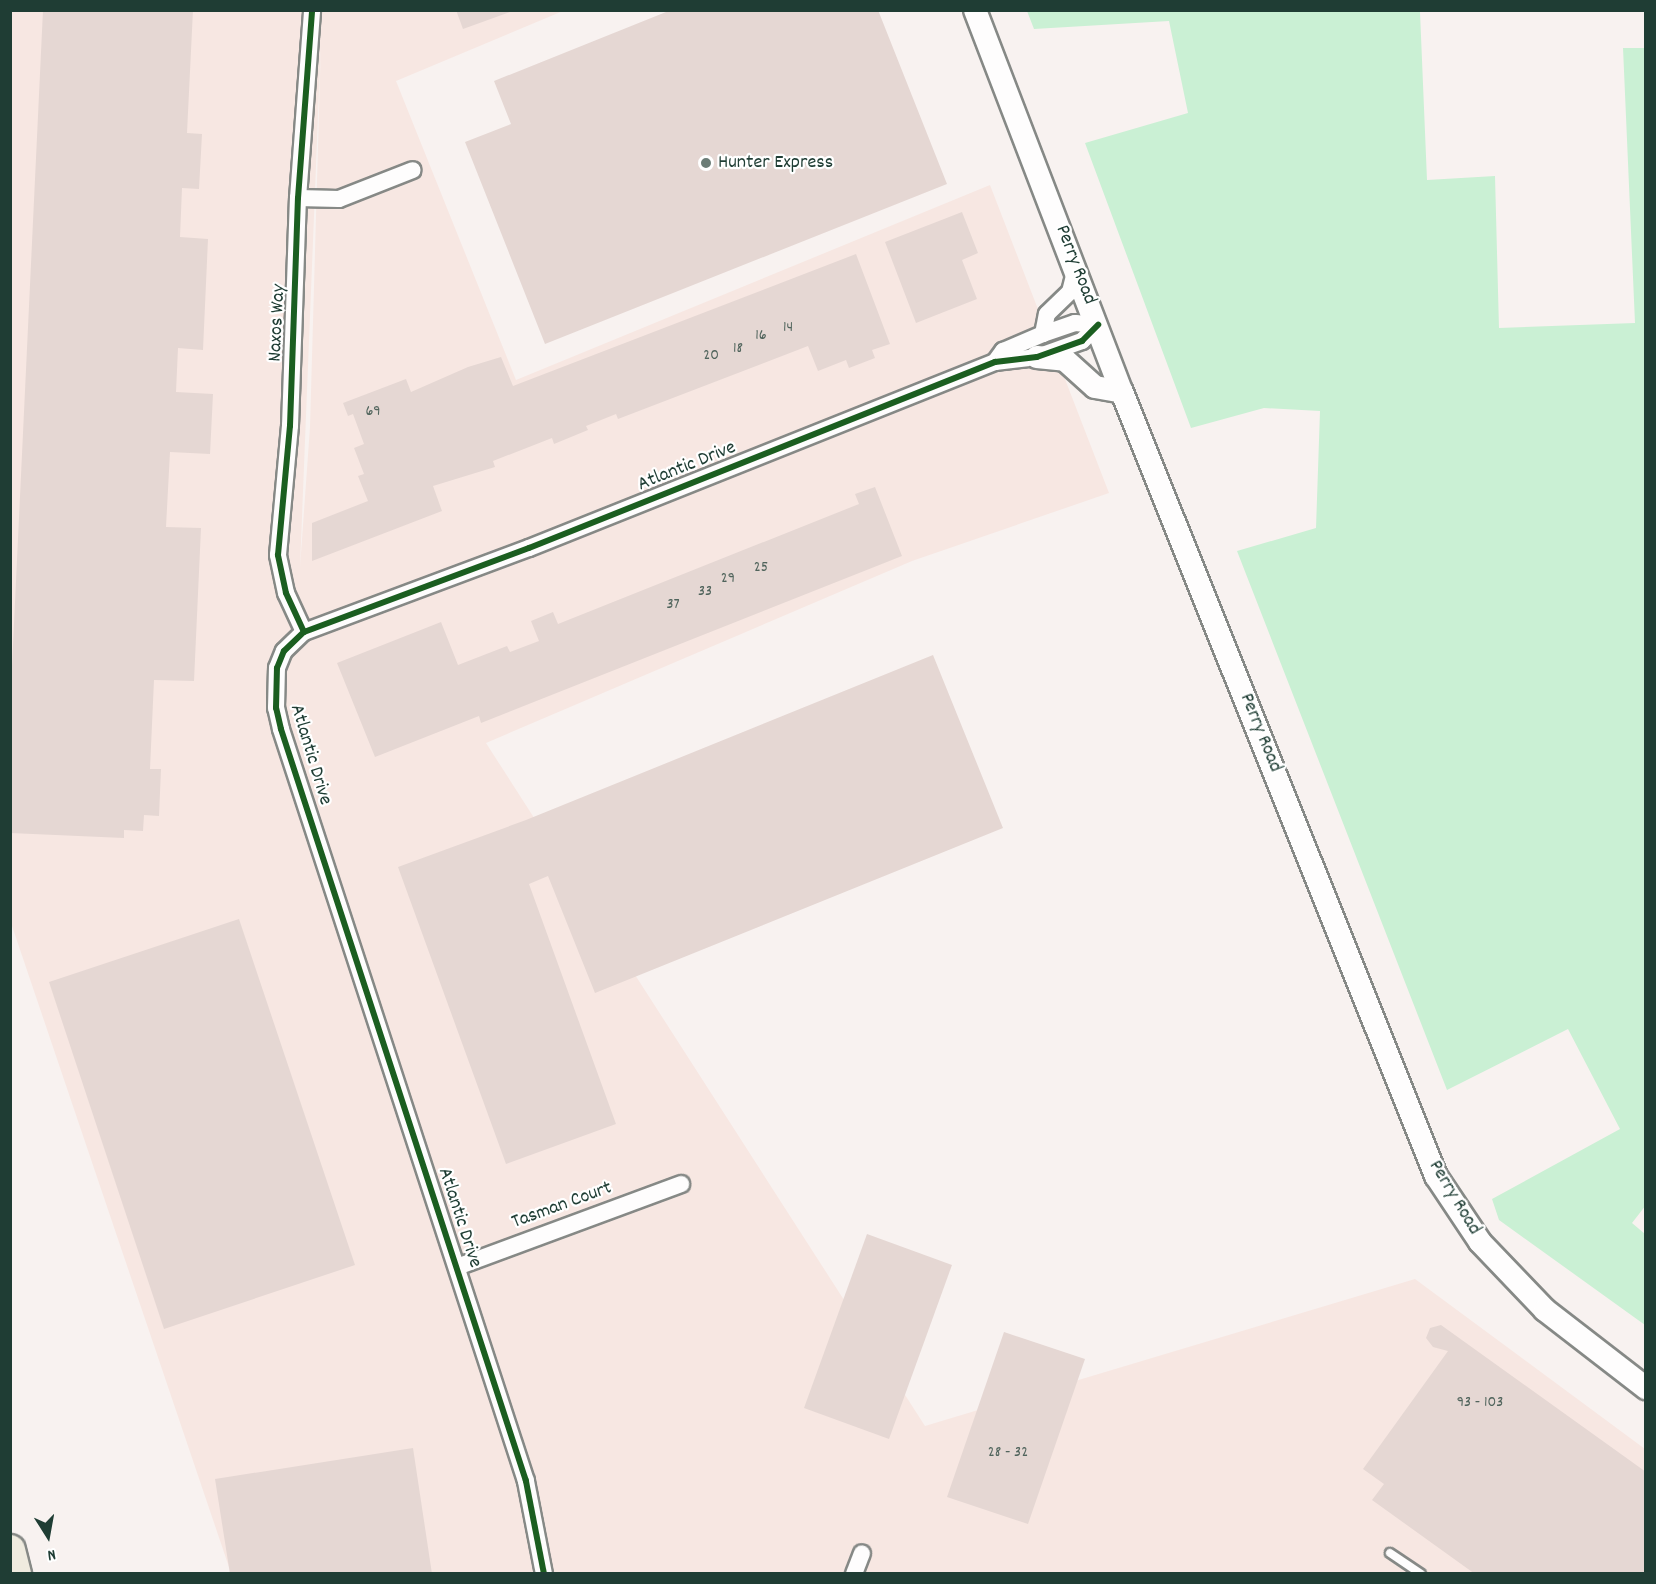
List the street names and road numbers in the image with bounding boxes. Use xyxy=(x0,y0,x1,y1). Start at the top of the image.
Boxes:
street label: Perry Road xyxy=(1049,222,1101,308)
street label: Naxos Way xyxy=(264,284,292,362)
street label: Atlantic Drive xyxy=(634,436,740,498)
street label: Perry Road xyxy=(1233,690,1287,776)
street label: Atlantic Drive xyxy=(283,702,337,808)
street label: Perry Road xyxy=(1422,1156,1486,1240)
street label: Atlantic Drive xyxy=(432,1165,486,1271)
street label: Tasman Court xyxy=(509,1177,615,1235)

